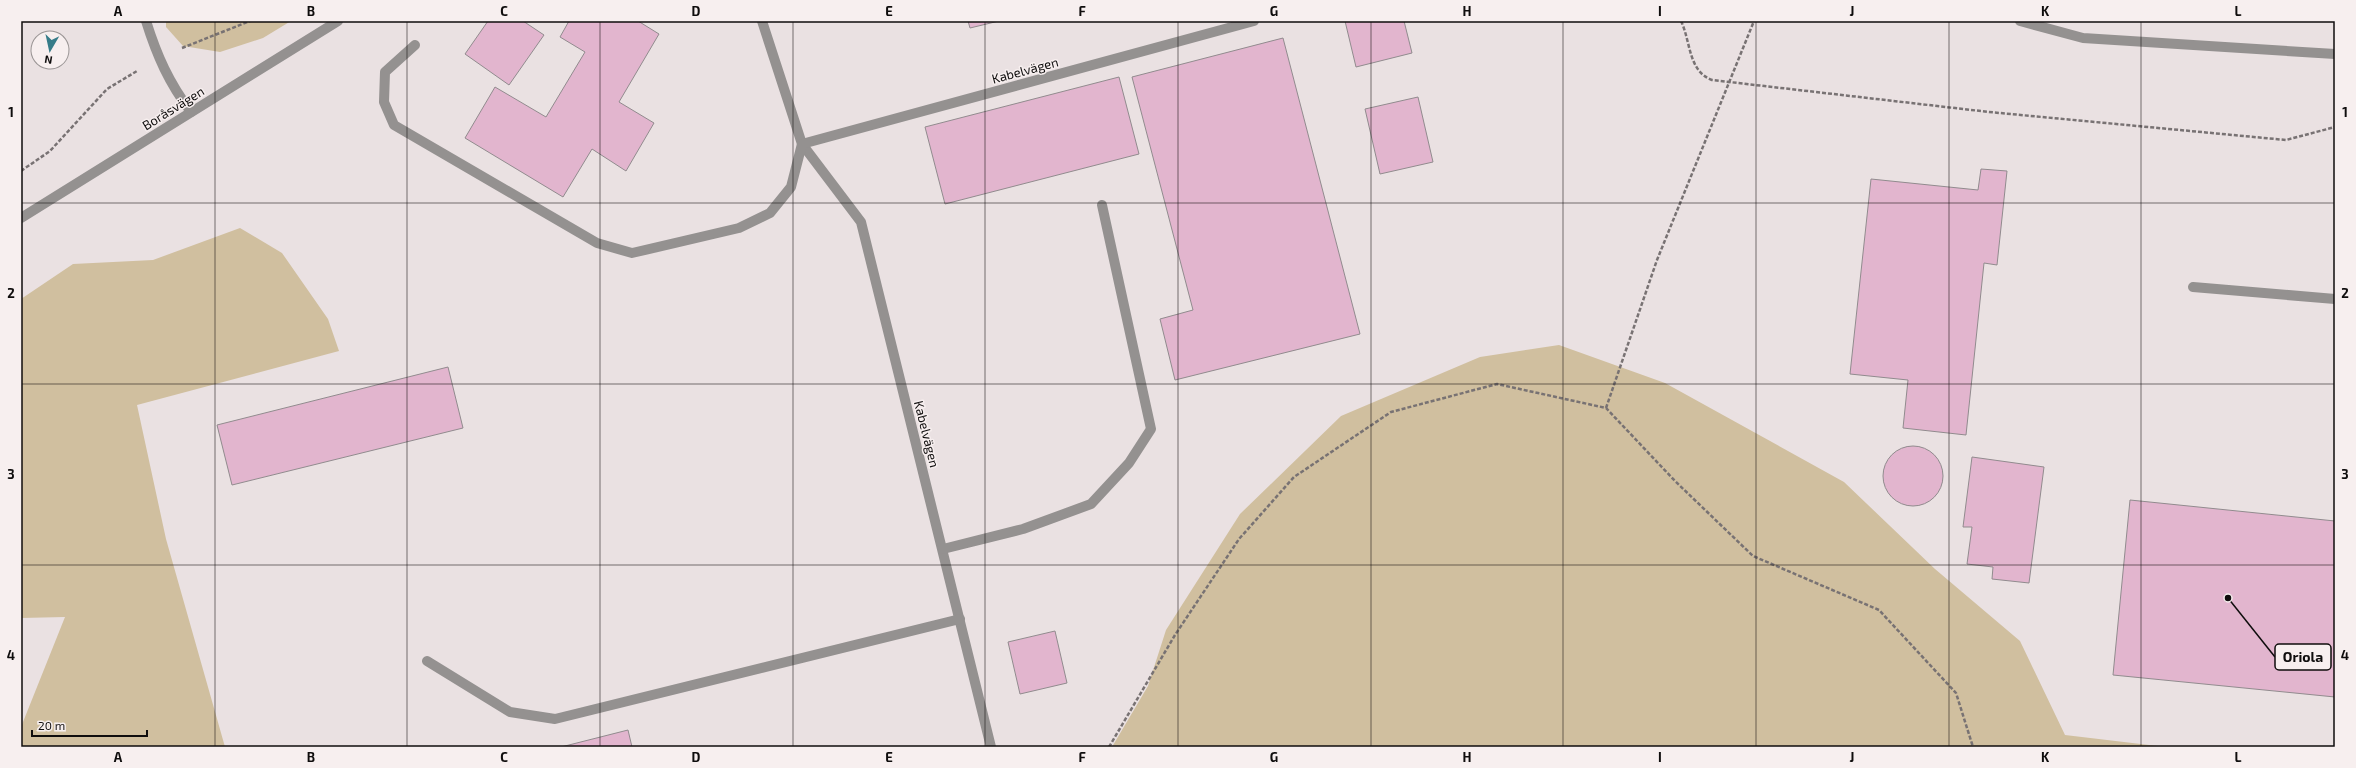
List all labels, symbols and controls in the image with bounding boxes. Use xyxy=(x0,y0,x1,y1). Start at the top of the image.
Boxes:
text: A xyxy=(114,3,123,19)
text: B xyxy=(307,3,315,19)
text: C xyxy=(500,3,508,19)
text: D xyxy=(692,3,701,19)
text: E xyxy=(885,3,893,19)
text: F xyxy=(1078,3,1086,19)
text: G xyxy=(1270,3,1278,19)
text: H xyxy=(1463,3,1472,19)
text: I xyxy=(1658,3,1662,19)
text: J xyxy=(1850,3,1854,19)
text: K xyxy=(2041,3,2050,19)
text: L xyxy=(2235,3,2242,19)
north arrow xyxy=(30,30,70,70)
text: N xyxy=(43,53,53,67)
street label: Kabelvägen xyxy=(990,53,1060,87)
street label: Boråsvägen xyxy=(139,83,207,133)
text: 1 xyxy=(8,104,14,120)
text: 1 xyxy=(2342,104,2348,120)
text: 2 xyxy=(7,285,15,301)
text: 2 xyxy=(2341,285,2349,301)
street label: Kabelvägen xyxy=(911,399,943,469)
text: 3 xyxy=(7,466,15,482)
text: 3 xyxy=(2341,466,2349,482)
callout: Oriola xyxy=(2275,644,2331,670)
text: 4 xyxy=(7,647,15,663)
text: 4 xyxy=(2341,647,2349,663)
text: Oriola xyxy=(2283,648,2323,665)
scale bar xyxy=(32,712,147,738)
text: 20 m xyxy=(38,718,65,732)
text: A xyxy=(114,749,123,765)
text: B xyxy=(307,749,315,765)
text: C xyxy=(500,749,508,765)
text: D xyxy=(692,749,701,765)
text: E xyxy=(885,749,893,765)
text: F xyxy=(1078,749,1086,765)
text: G xyxy=(1270,749,1278,765)
text: H xyxy=(1463,749,1472,765)
text: I xyxy=(1658,749,1662,765)
text: J xyxy=(1850,749,1854,765)
text: K xyxy=(2041,749,2050,765)
text: L xyxy=(2235,749,2242,765)

